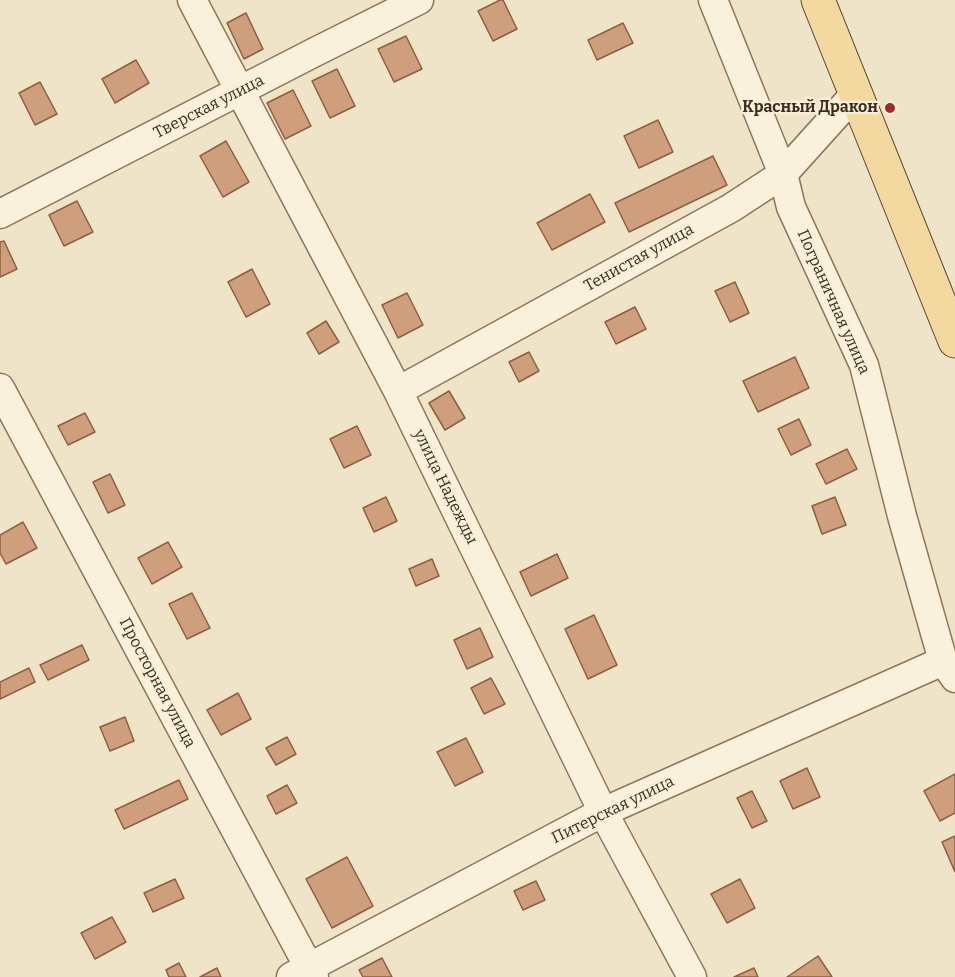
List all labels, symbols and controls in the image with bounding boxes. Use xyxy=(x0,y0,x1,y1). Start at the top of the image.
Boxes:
street label: Тверская улица xyxy=(151,71,267,143)
place label: Красный Дракон xyxy=(742,98,878,118)
marker: Красный Дракон xyxy=(883,101,897,115)
street label: Тенистая улица xyxy=(581,220,697,296)
street label: Пограничная улица xyxy=(792,227,874,377)
street label: улица Надежды xyxy=(409,426,481,548)
street label: Просторная улица xyxy=(115,615,199,751)
street label: Питерская улица xyxy=(549,772,677,848)

